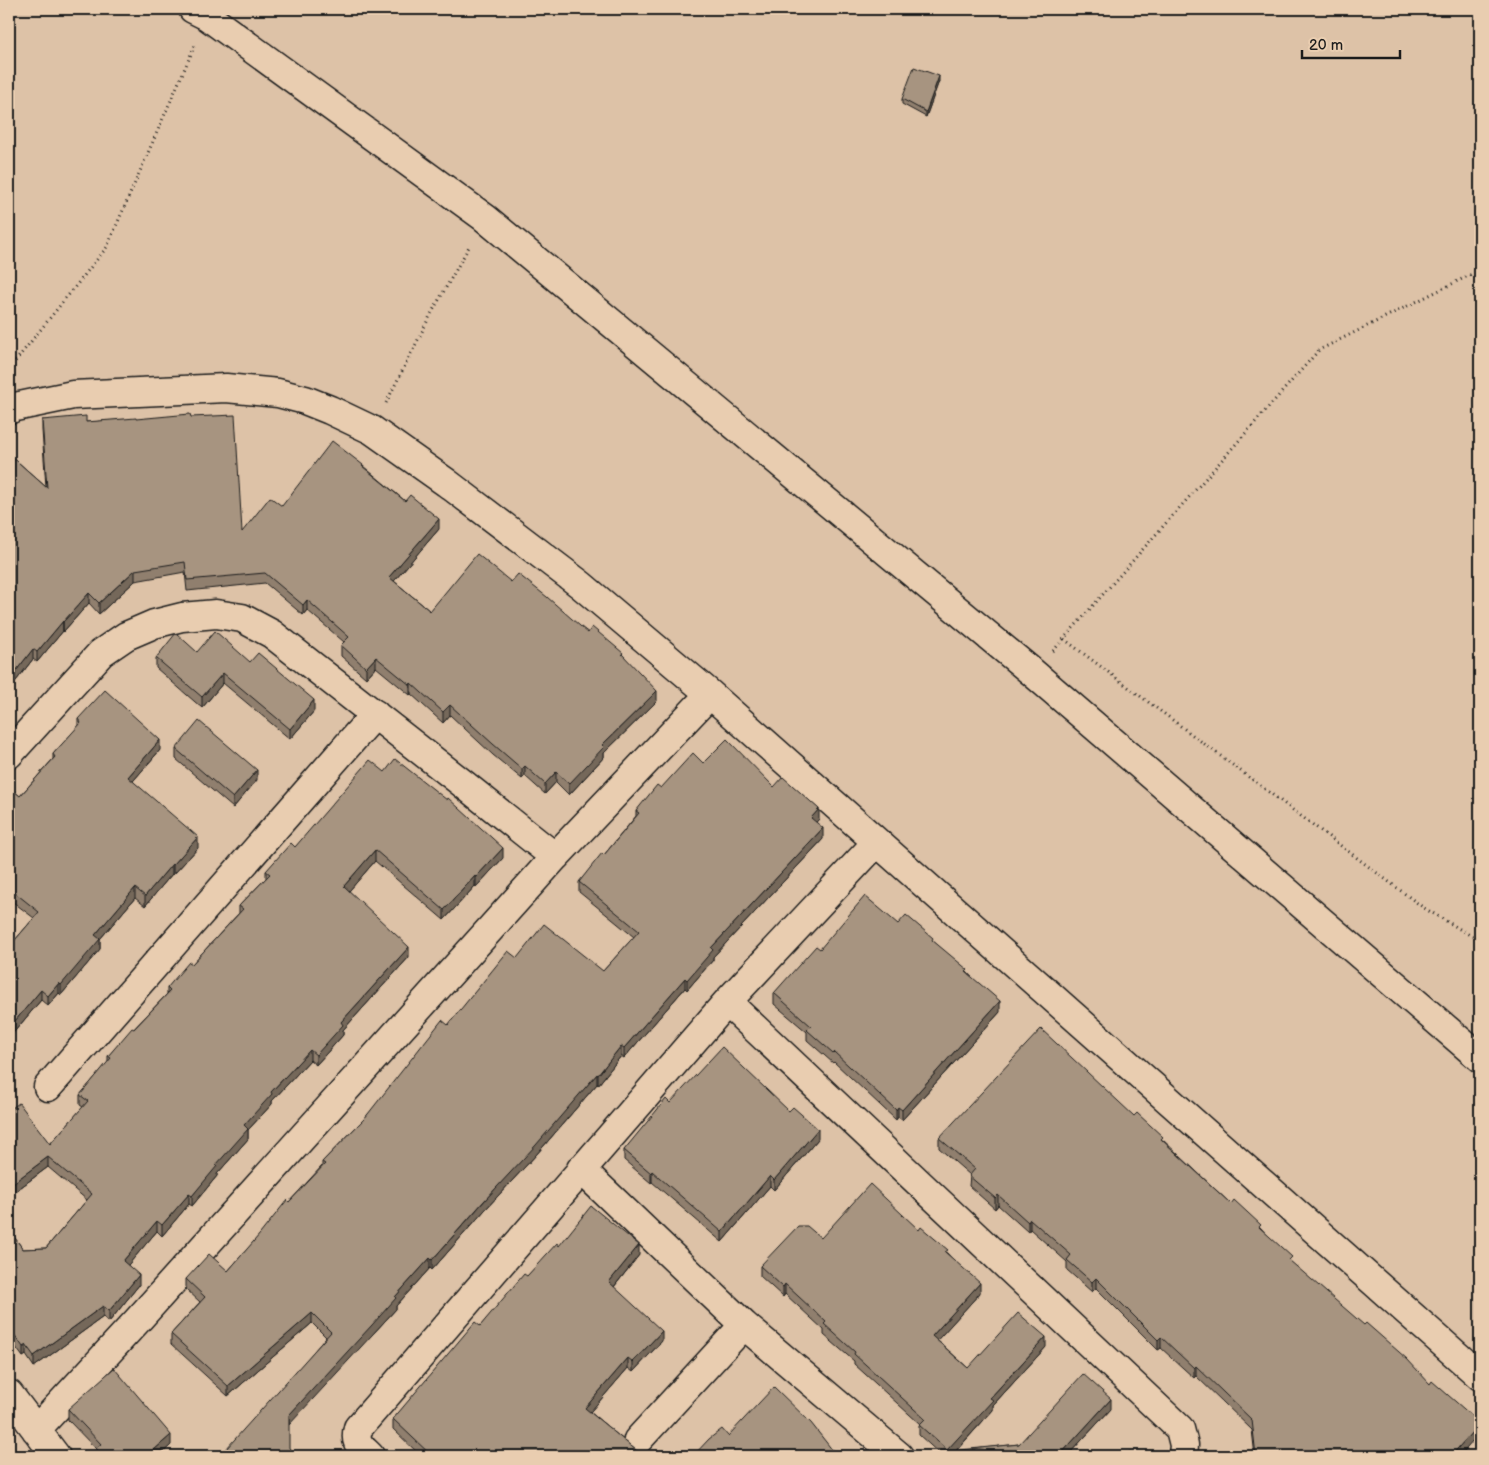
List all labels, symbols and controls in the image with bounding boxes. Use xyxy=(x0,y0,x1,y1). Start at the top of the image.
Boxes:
scale bar xyxy=(1302,28,1399,60)
text: 20 m xyxy=(1309,36,1343,55)

